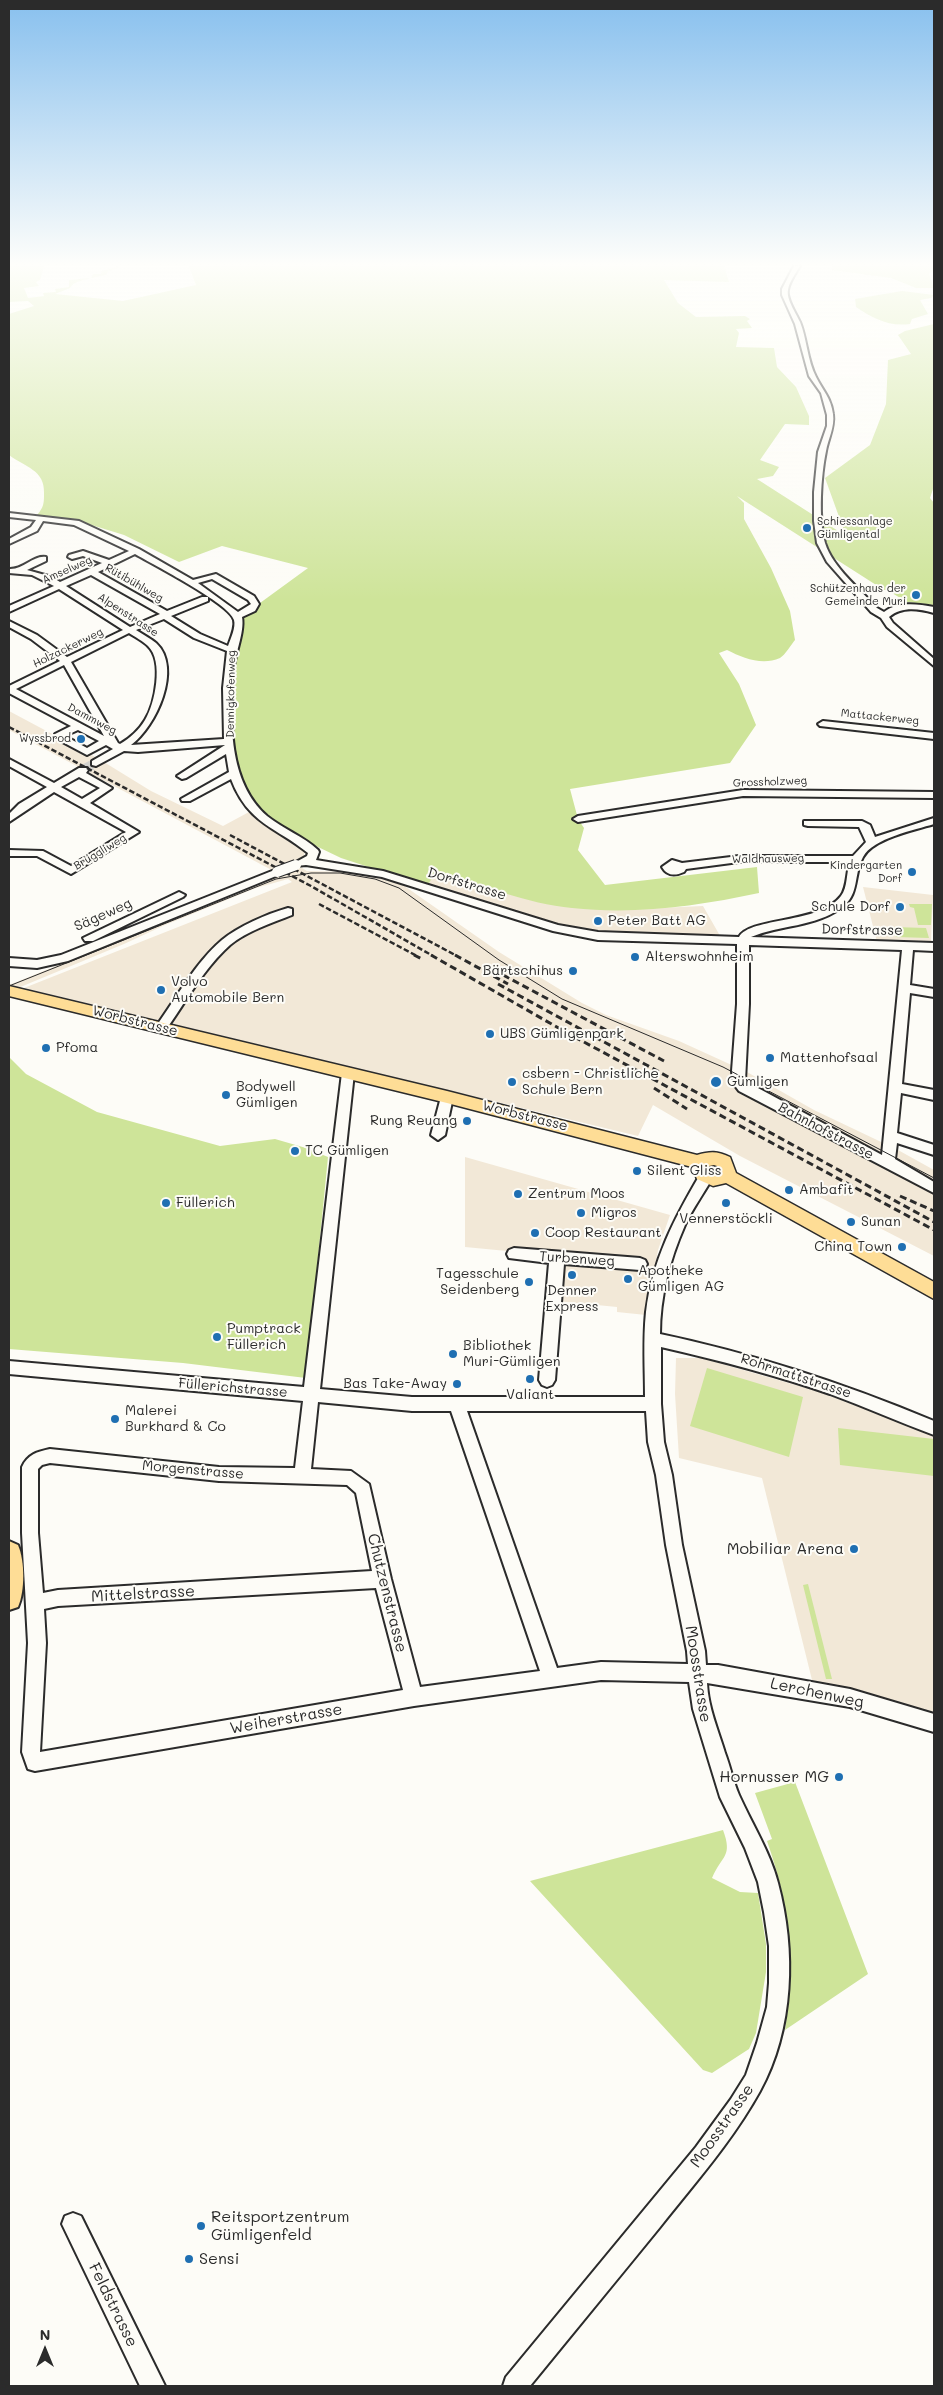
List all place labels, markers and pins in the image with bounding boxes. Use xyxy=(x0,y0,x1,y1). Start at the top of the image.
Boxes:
place label: Schiessanlage Gümligental xyxy=(817,515,892,541)
marker: Schiessanlage Gümligental xyxy=(801,522,813,534)
place label: Schützenhaus der Gemeinde Muri xyxy=(810,582,906,608)
marker: Schützenhaus der Gemeinde Muri xyxy=(910,589,922,601)
place label: Wyssbrod xyxy=(19,732,71,746)
marker: Wyssbrod xyxy=(75,733,87,745)
place label: Kindergarten Dorf xyxy=(830,859,902,885)
marker: Kindergarten Dorf xyxy=(906,866,918,878)
place label: Schule Dorf xyxy=(811,899,890,915)
marker: Schule Dorf xyxy=(894,901,906,913)
place label: Peter Batt AG xyxy=(608,913,706,929)
marker: Peter Batt AG xyxy=(592,915,604,927)
place label: Alterswohnheim xyxy=(645,949,754,965)
marker: Alterswohnheim xyxy=(629,951,641,963)
place label: Bärtschihus xyxy=(483,963,563,979)
marker: Bärtschihus xyxy=(567,965,579,977)
place label: Volvo Automobile Bern xyxy=(171,974,284,1006)
marker: Volvo Automobile Bern xyxy=(155,984,167,996)
place label: UBS Gümligenpark xyxy=(500,1026,624,1042)
marker: UBS Gümligenpark xyxy=(484,1028,496,1040)
place label: Pfoma xyxy=(56,1040,98,1056)
marker: Pfoma xyxy=(40,1042,52,1054)
place label: Mattenhofsaal xyxy=(780,1050,878,1066)
marker: Mattenhofsaal xyxy=(764,1052,776,1064)
place label: csbern - Christliche Schule Bern xyxy=(522,1066,659,1098)
place label: Gümligen xyxy=(727,1074,789,1090)
marker: Gümligen xyxy=(709,1075,723,1089)
marker: csbern - Christliche Schule Bern xyxy=(506,1076,518,1088)
place label: Bodywell Gümligen xyxy=(236,1079,298,1112)
marker: Bodywell Gümligen xyxy=(220,1089,232,1101)
place label: Rung Reuang xyxy=(370,1113,457,1129)
marker: Rung Reuang xyxy=(461,1115,473,1127)
place label: TC Gümligen xyxy=(305,1143,389,1159)
marker: TC Gümligen xyxy=(289,1145,301,1157)
place label: Silent Gliss xyxy=(647,1163,722,1179)
marker: Silent Gliss xyxy=(631,1165,643,1177)
place label: Ambafit xyxy=(799,1182,853,1198)
marker: Ambafit xyxy=(783,1184,795,1196)
place label: Zentrum Moos xyxy=(528,1186,625,1202)
marker: Zentrum Moos xyxy=(512,1188,524,1200)
place label: Füllerich xyxy=(176,1195,235,1211)
marker: Füllerich xyxy=(160,1197,172,1209)
marker: Vennerstöckli xyxy=(720,1197,732,1209)
place label: Migros xyxy=(591,1205,637,1221)
marker: Migros xyxy=(575,1207,587,1219)
place label: Vennerstöckli xyxy=(679,1211,773,1227)
place label: Sunan xyxy=(861,1214,901,1230)
marker: Sunan xyxy=(845,1216,857,1228)
place label: Coop Restaurant xyxy=(545,1225,661,1241)
marker: Coop Restaurant xyxy=(529,1227,541,1239)
place label: China Town xyxy=(814,1239,892,1255)
marker: China Town xyxy=(896,1241,908,1253)
place label: Apotheke Gümligen AG xyxy=(638,1263,724,1295)
place label: Tagesschule Seidenberg xyxy=(436,1266,519,1298)
marker: Denner Express xyxy=(566,1269,578,1281)
marker: Apotheke Gümligen AG xyxy=(622,1273,634,1285)
marker: Tagesschule Seidenberg xyxy=(523,1276,535,1288)
place label: Denner Express xyxy=(545,1283,599,1315)
place label: Pumptrack Füllerich xyxy=(227,1321,301,1354)
marker: Pumptrack Füllerich xyxy=(211,1331,223,1343)
place label: Bibliothek Muri-Gümligen xyxy=(463,1338,561,1370)
marker: Bibliothek Muri-Gümligen xyxy=(447,1348,459,1360)
marker: Valiant xyxy=(524,1373,536,1385)
place label: Bas Take-Away xyxy=(343,1376,447,1392)
marker: Bas Take-Away xyxy=(451,1378,463,1390)
place label: Valiant xyxy=(506,1387,554,1403)
place label: Malerei Burkhard & Co xyxy=(125,1403,226,1435)
marker: Malerei Burkhard & Co xyxy=(109,1413,121,1425)
place label: Mobiliar Arena xyxy=(727,1539,844,1559)
marker: Mobiliar Arena xyxy=(848,1543,860,1555)
place label: Hornusser MG xyxy=(719,1767,829,1787)
marker: Hornusser MG xyxy=(833,1771,845,1783)
place label: Reitsportzentrum Gümligenfeld xyxy=(211,2207,350,2245)
marker: Reitsportzentrum Gümligenfeld xyxy=(195,2220,207,2232)
place label: Sensi xyxy=(199,2249,239,2269)
marker: Sensi xyxy=(183,2253,195,2265)

